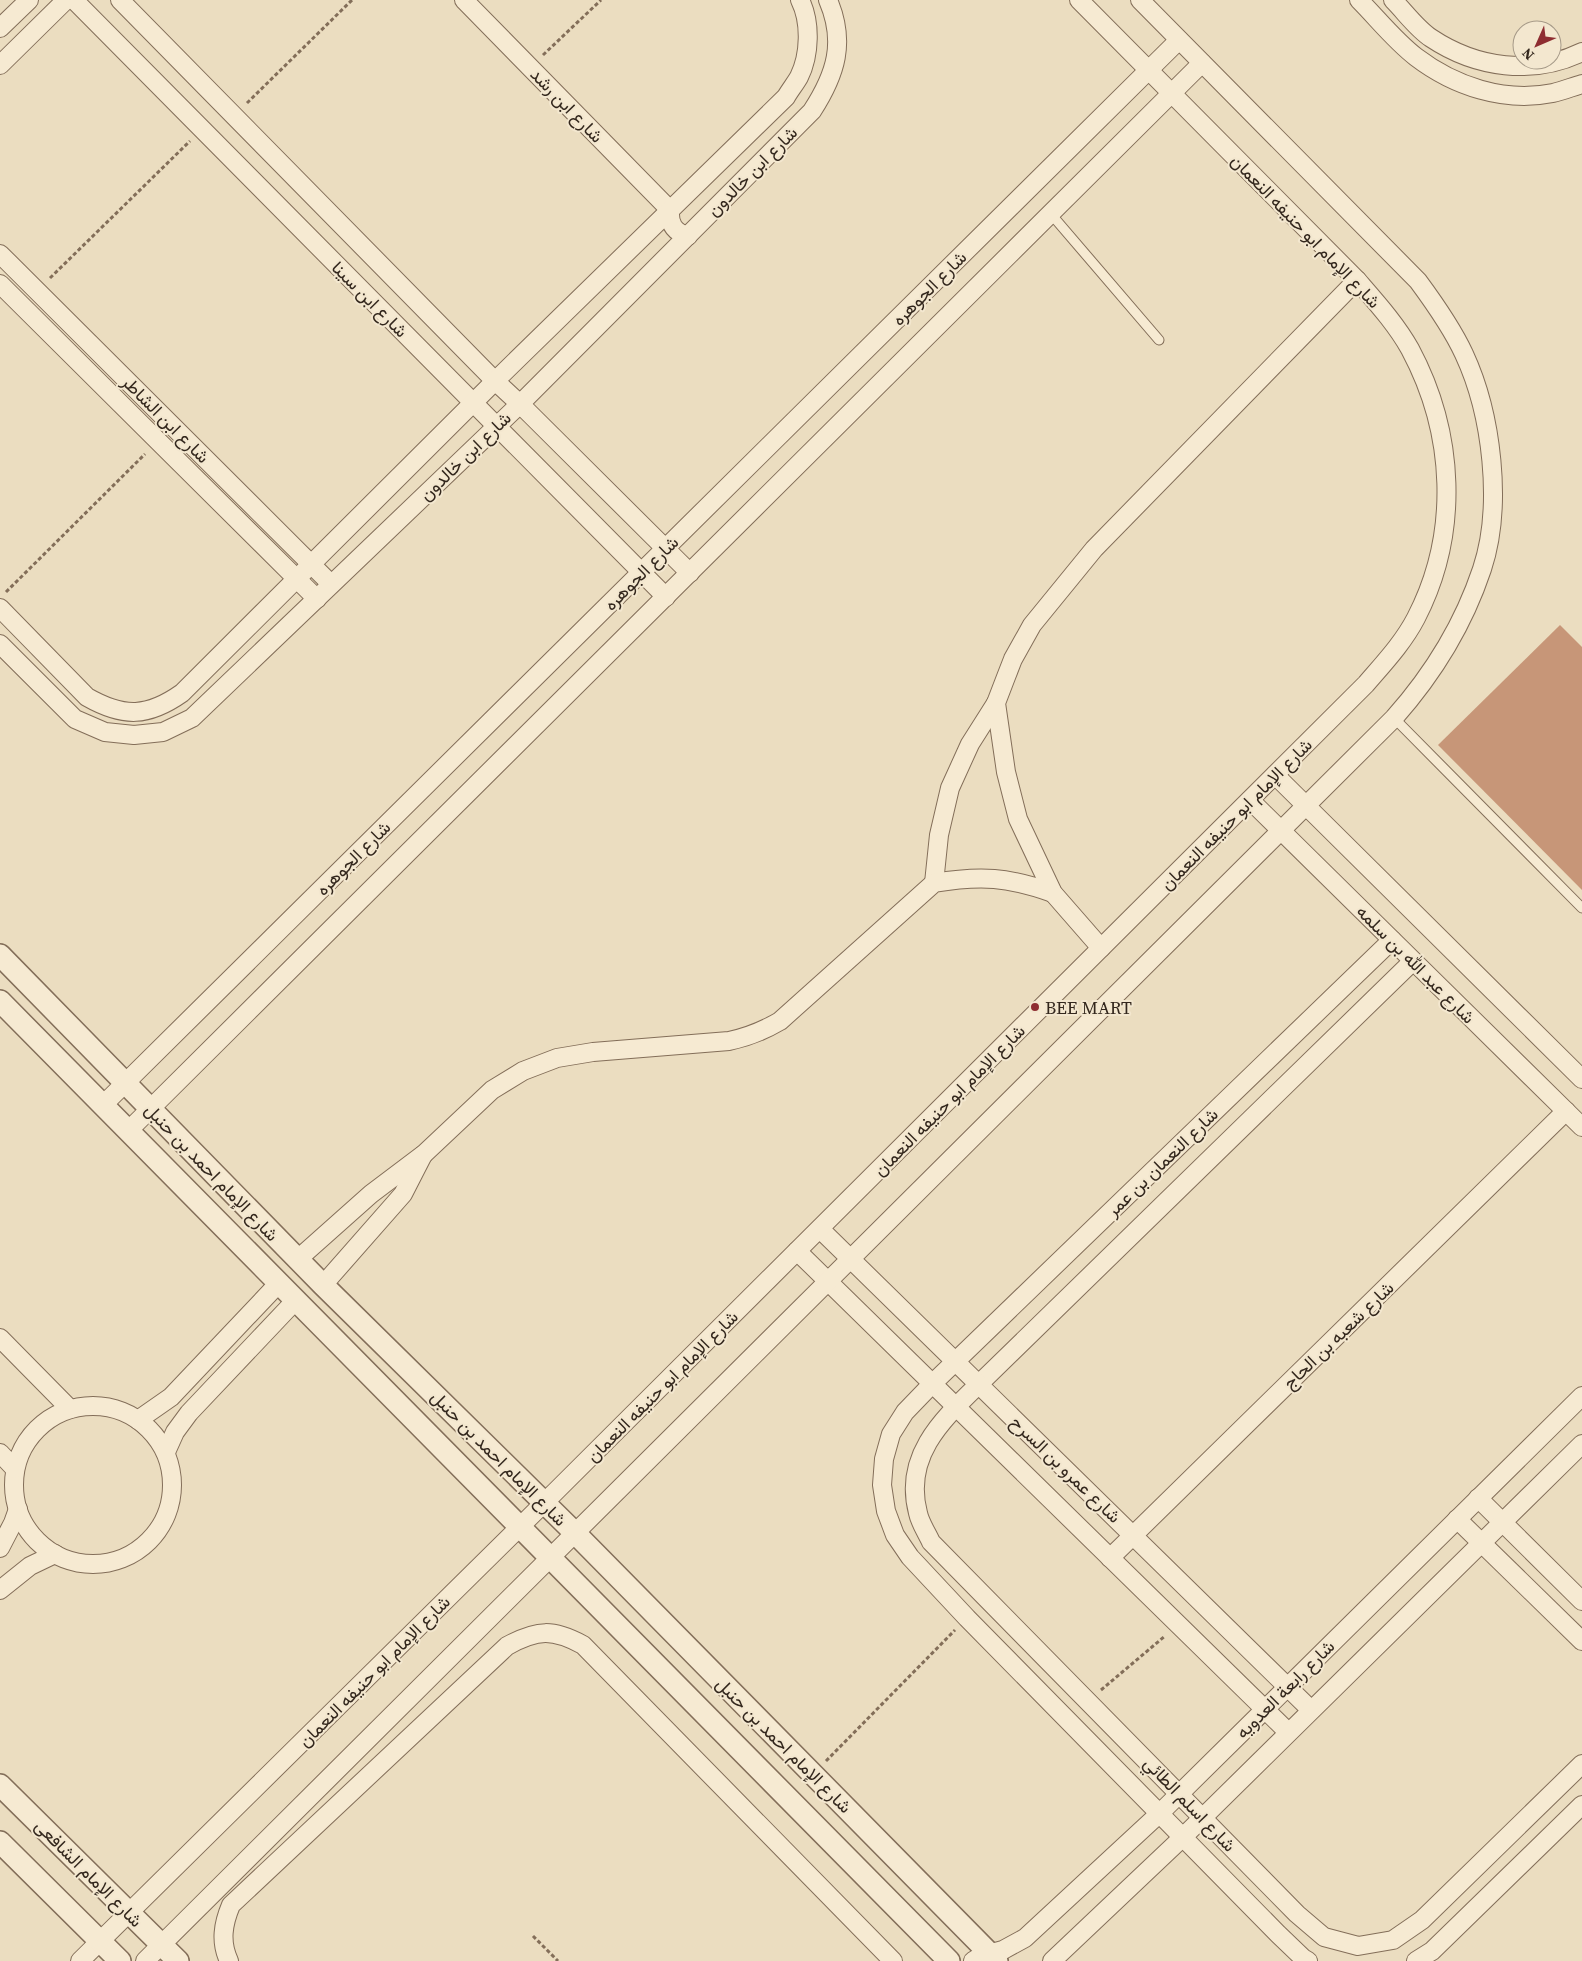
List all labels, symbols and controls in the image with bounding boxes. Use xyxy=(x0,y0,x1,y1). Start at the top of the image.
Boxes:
north arrow xyxy=(1512,20,1562,70)
text: N xyxy=(1517,44,1538,65)
street label: شارع ابن رشد xyxy=(525,62,609,148)
street label: شارع ابن خالدون xyxy=(701,120,803,222)
street label: شارع الإمام ابو حنيفه النعمان xyxy=(1226,148,1386,314)
street label: شارع الجوهره xyxy=(886,245,972,331)
street label: شارع ابن سينا xyxy=(326,255,414,343)
street label: شارع ابن الشاطر xyxy=(116,369,215,468)
street label: شارع ابن خالدون xyxy=(414,406,516,506)
street label: شارع الجوهره xyxy=(598,530,684,616)
street label: شارع الإمام ابو حنيفه النعمان xyxy=(1154,732,1318,896)
street label: شارع الجوهره xyxy=(310,815,396,901)
street label: شارع عبد الله بن سلمه xyxy=(1351,899,1481,1029)
place label: BEE MART xyxy=(1045,995,1132,1020)
marker: BEE MART xyxy=(1029,1001,1041,1013)
street label: شارع الإمام ابو حنيفه النعمان xyxy=(867,1018,1031,1182)
street label: شارع الإمام احمد بن حنبل xyxy=(139,1097,285,1247)
street label: شارع النعمان بن عمر xyxy=(1100,1102,1223,1223)
street label: شارع شعبه بن الحاج xyxy=(1277,1275,1399,1395)
street label: شارع الإمام ابو حنيفه النعمان xyxy=(580,1304,744,1468)
street label: شارع الإمام احمد بن حنبل xyxy=(425,1384,573,1532)
street label: شارع عمرو بن السرح xyxy=(1005,1410,1127,1528)
street label: شارع الإمام ابو حنيفه النعمان xyxy=(292,1589,456,1753)
street label: شارع رابعة العدويه xyxy=(1230,1634,1340,1744)
street label: شارع الإمام احمد بن حنبل xyxy=(710,1671,858,1819)
street label: شارع اسلم الطائي xyxy=(1136,1751,1242,1859)
street label: شارع الإمام الشافعى xyxy=(29,1813,149,1933)

